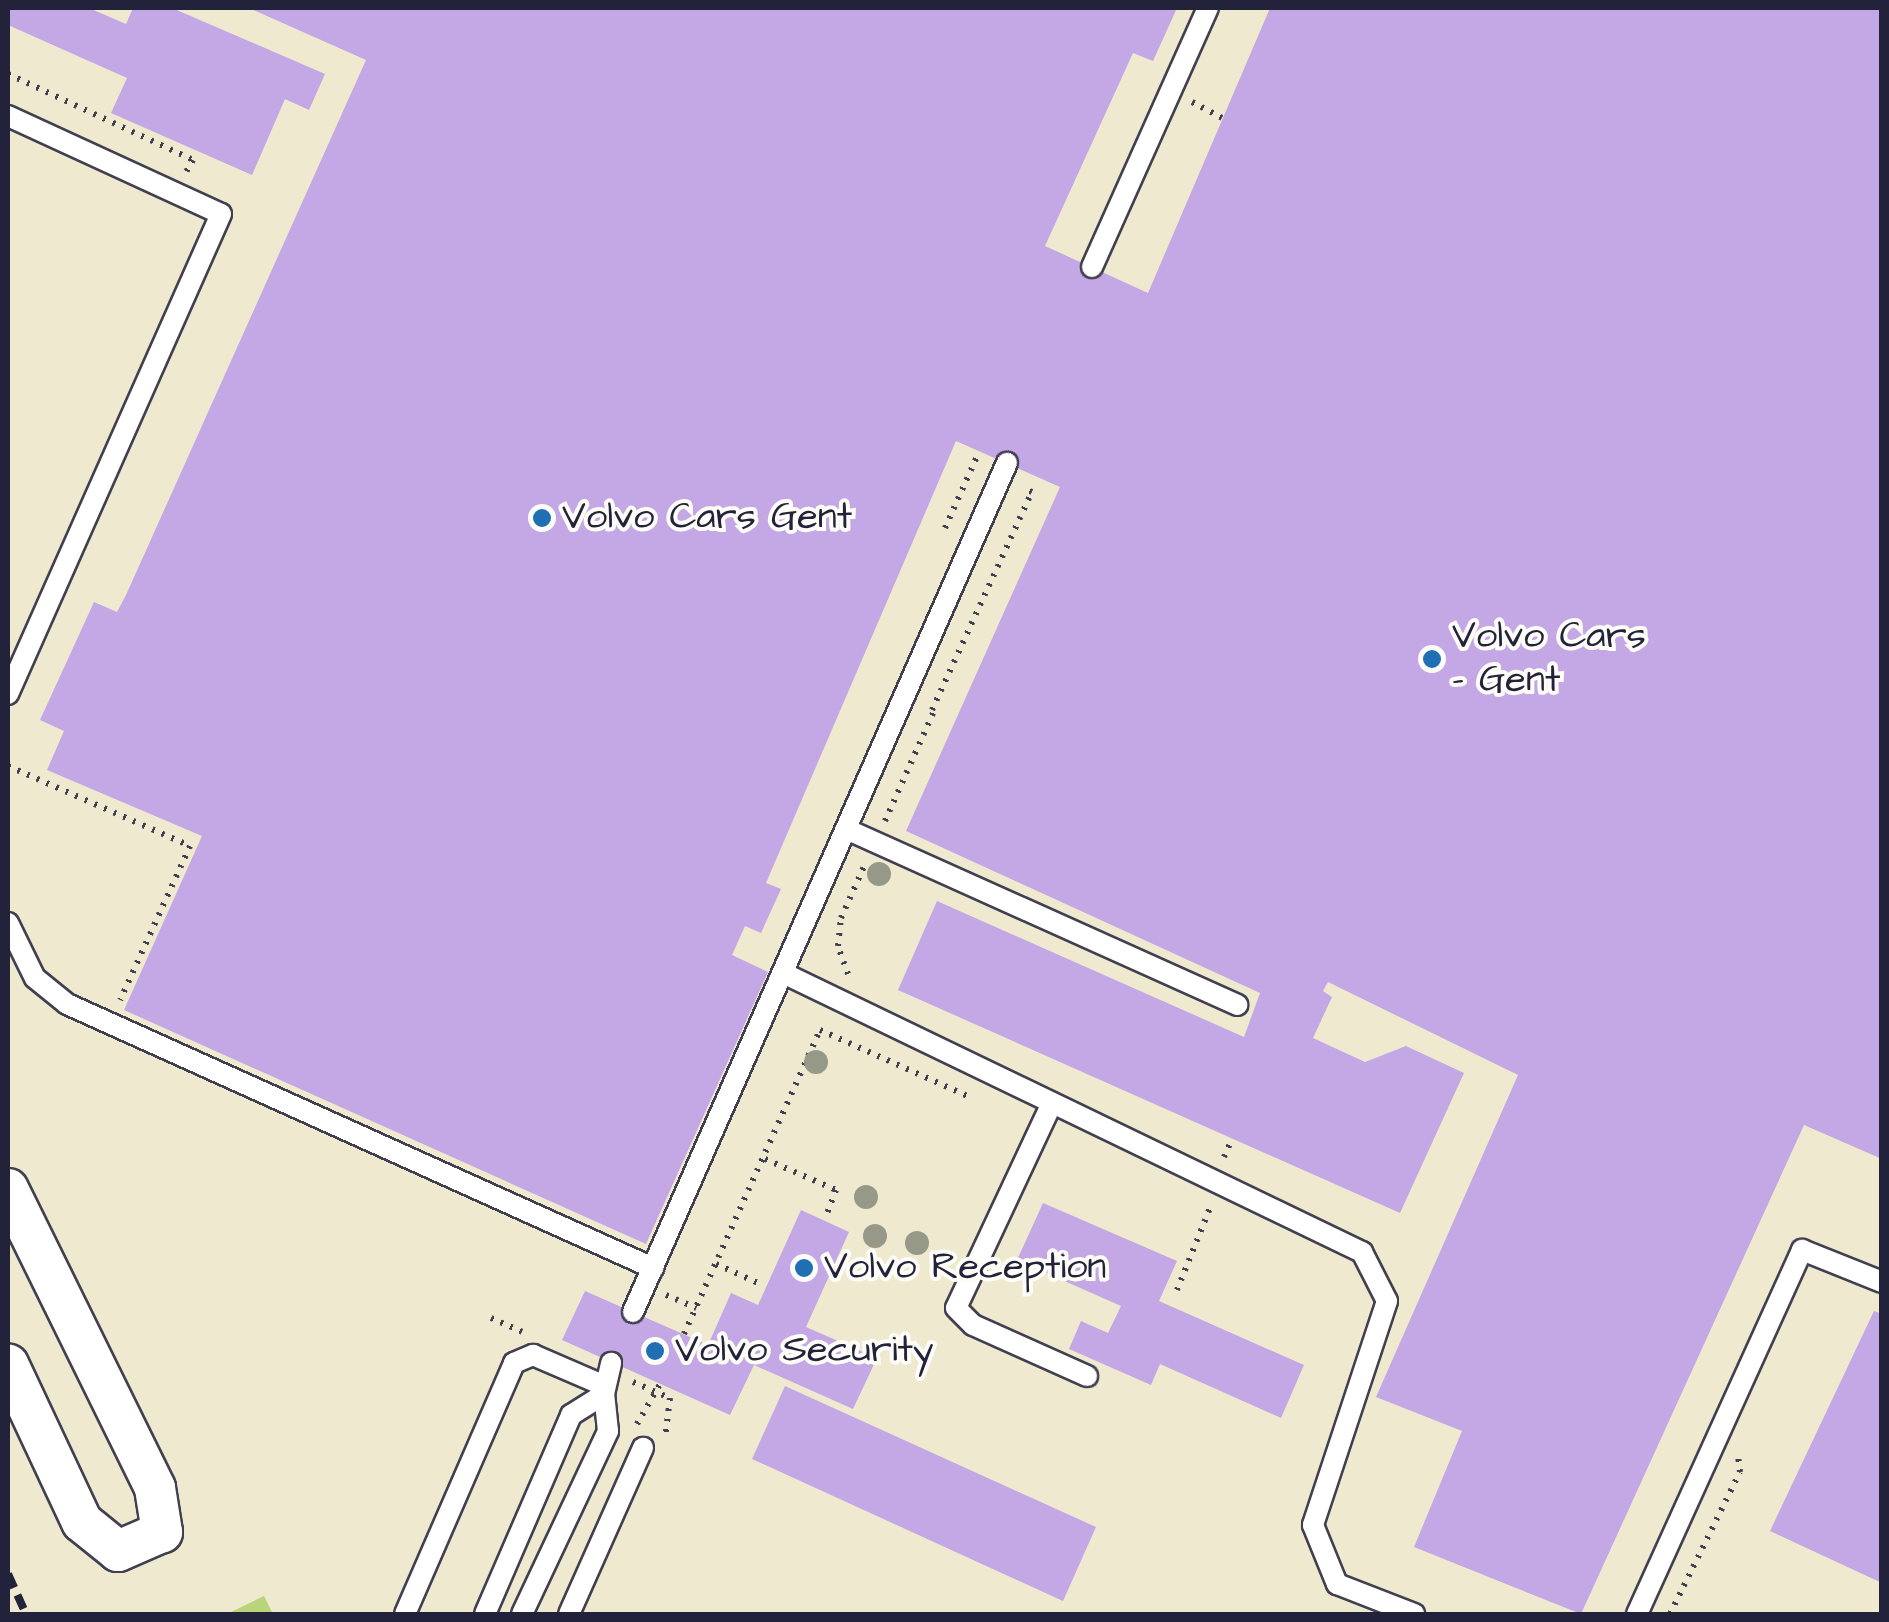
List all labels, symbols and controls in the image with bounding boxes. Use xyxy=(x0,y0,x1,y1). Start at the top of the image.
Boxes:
place label: Volvo Cars Gent xyxy=(562,495,852,541)
marker: Volvo Cars Gent xyxy=(531,507,553,529)
place label: Volvo Cars - Gent xyxy=(1452,614,1646,704)
marker: Volvo Cars - Gent xyxy=(1421,648,1443,670)
place label: Volvo Reception xyxy=(824,1245,1106,1291)
marker: Volvo Reception xyxy=(793,1257,815,1279)
place label: Volvo Security xyxy=(675,1328,934,1374)
marker: Volvo Security xyxy=(644,1340,666,1362)

